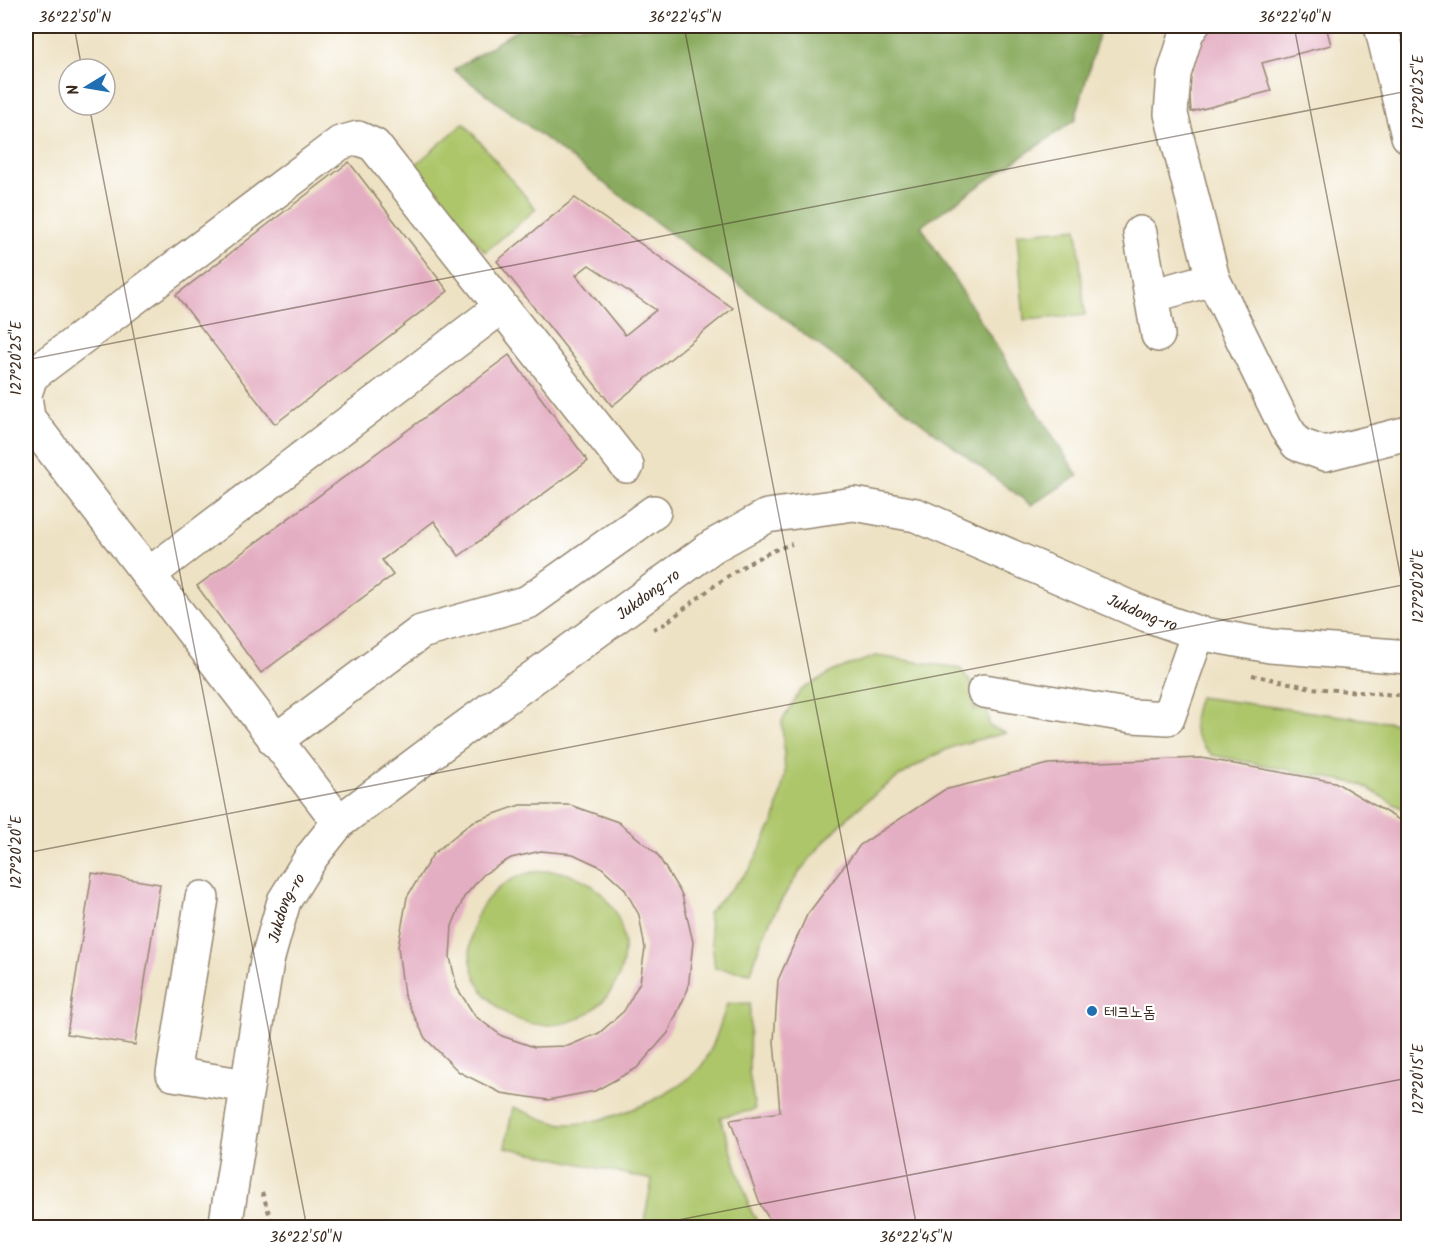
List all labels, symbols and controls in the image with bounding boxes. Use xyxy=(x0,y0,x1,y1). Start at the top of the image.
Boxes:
text: 36°22'50"N xyxy=(39,6,111,30)
text: 36°22'45"N xyxy=(648,6,722,30)
text: 36°22'40"N xyxy=(1259,6,1331,30)
text: 127°20'25"E xyxy=(1407,54,1431,129)
north arrow xyxy=(57,57,117,117)
text: N xyxy=(61,82,87,97)
text: 127°20'25"E xyxy=(5,320,29,395)
text: 127°20'20"E xyxy=(1407,548,1431,623)
street label: Jukdong-ro xyxy=(611,563,686,627)
street label: Jukdong-ro xyxy=(1103,588,1181,639)
text: 127°20'20"E xyxy=(5,814,29,889)
street label: Jukdong-ro xyxy=(262,869,312,946)
place label: 테크노돔 xyxy=(1104,1000,1156,1025)
marker: 테크노돔 xyxy=(1085,1004,1099,1018)
text: 127°20'15"E xyxy=(1407,1043,1431,1114)
text: 36°22'50"N xyxy=(270,1226,342,1250)
text: 36°22'45"N xyxy=(879,1226,953,1250)

